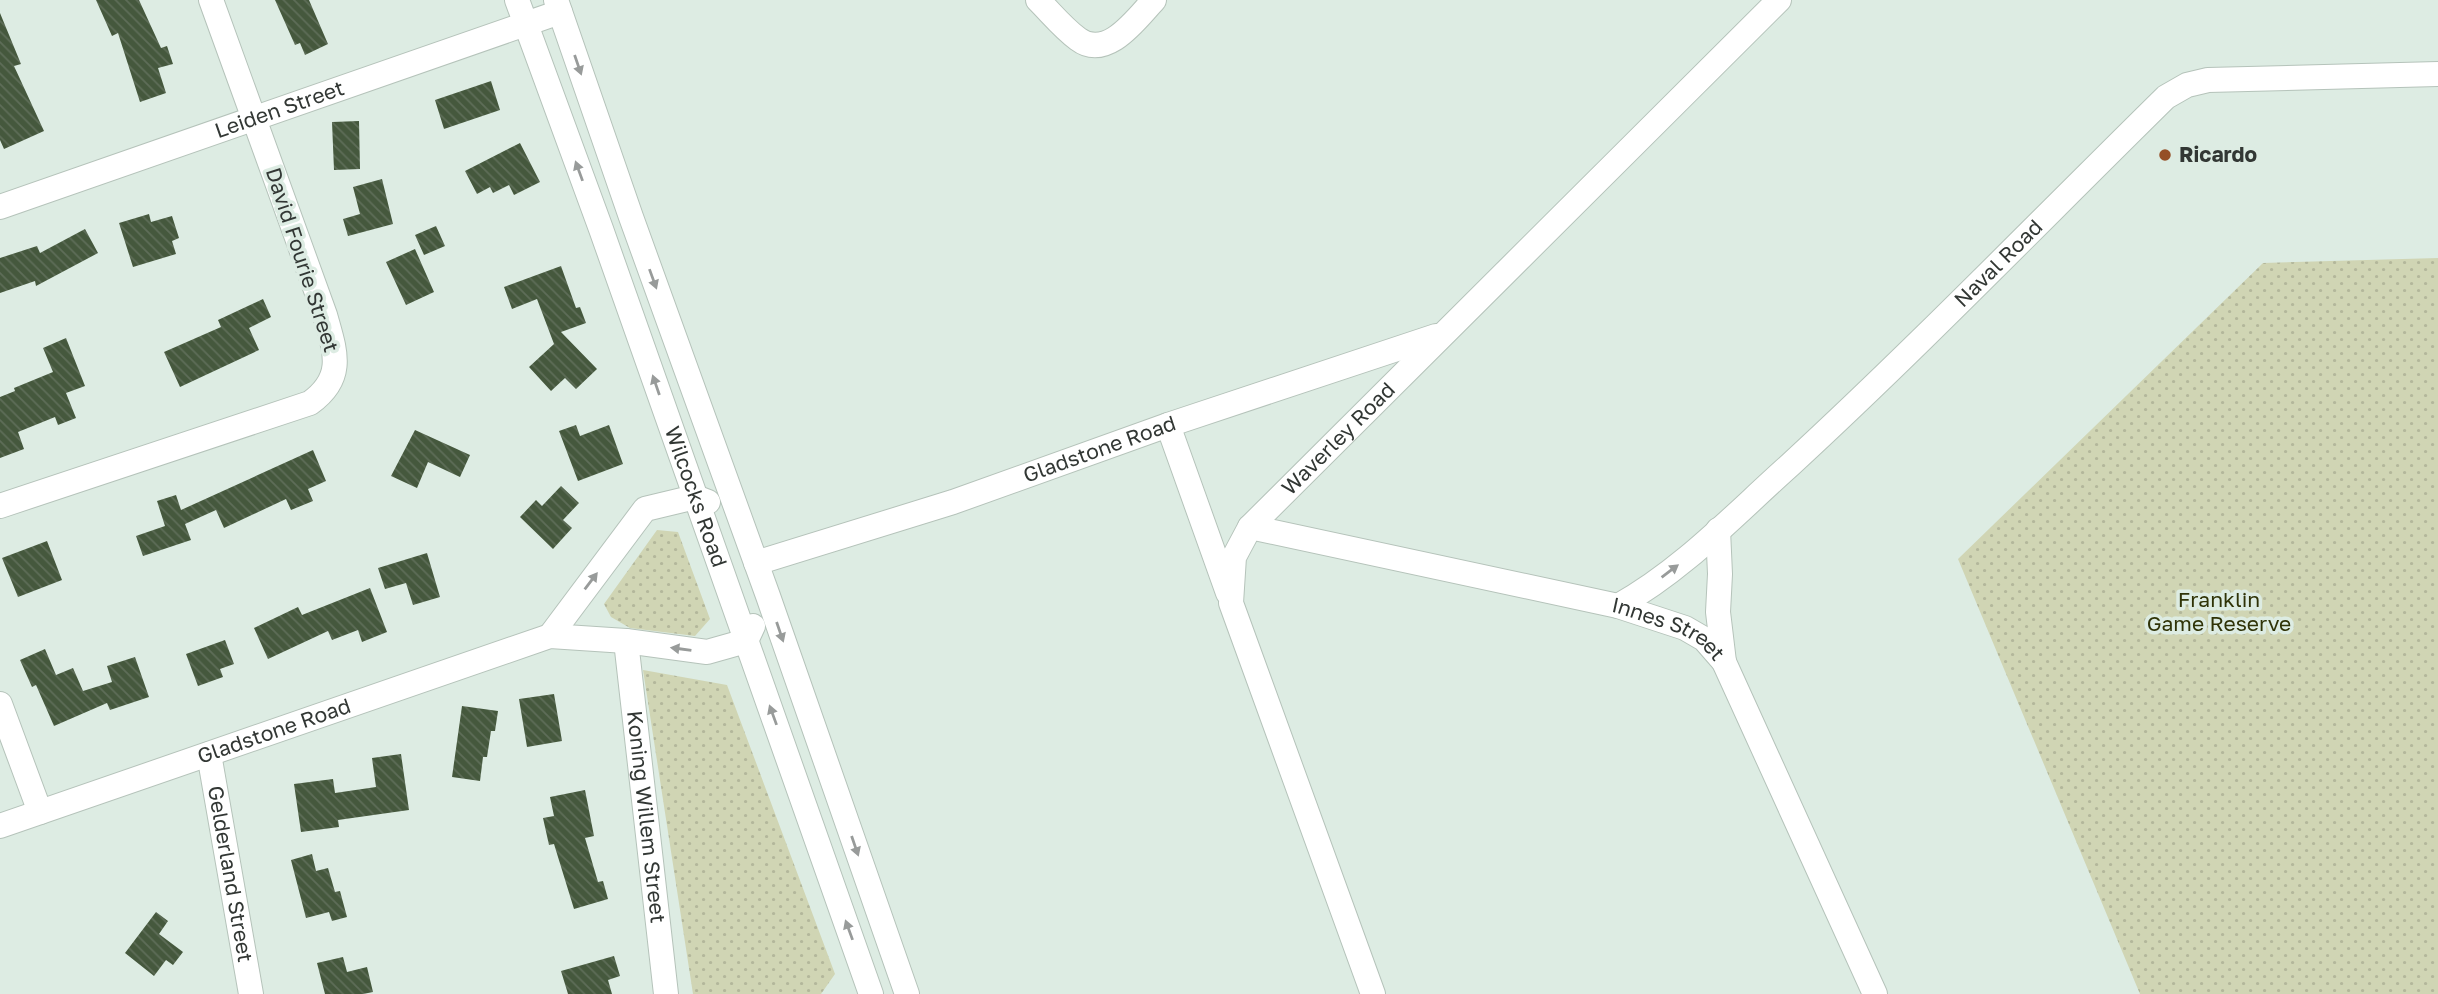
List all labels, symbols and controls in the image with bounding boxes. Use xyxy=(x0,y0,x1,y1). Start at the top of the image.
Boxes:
one-way arrow xyxy=(573,54,584,75)
street label: Leiden Street xyxy=(211,74,347,143)
place label: Ricardo xyxy=(2179,141,2257,167)
marker: Ricardo xyxy=(2157,147,2173,163)
one-way arrow xyxy=(574,160,585,181)
street label: David Fourie Street xyxy=(261,164,345,355)
street label: Naval Road xyxy=(1948,213,2047,312)
one-way arrow xyxy=(648,269,659,290)
one-way arrow xyxy=(650,375,661,396)
street label: Waverley Road xyxy=(1276,376,1400,500)
street label: Gladstone Road xyxy=(1019,409,1179,488)
street label: Wilcocks Road xyxy=(660,423,733,570)
one-way arrow xyxy=(1661,564,1679,579)
one-way arrow xyxy=(584,572,598,590)
park label: Franklin Game Reserve xyxy=(2147,586,2291,636)
street label: Innes Street xyxy=(1610,591,1731,666)
one-way arrow xyxy=(775,621,786,642)
one-way arrow xyxy=(670,643,692,654)
street label: Gladstone Road xyxy=(194,692,354,769)
one-way arrow xyxy=(767,705,778,726)
street label: Koning Willem Street xyxy=(622,709,672,924)
street label: Gelderland Street xyxy=(203,784,259,964)
one-way arrow xyxy=(850,836,861,857)
one-way arrow xyxy=(843,919,854,940)

